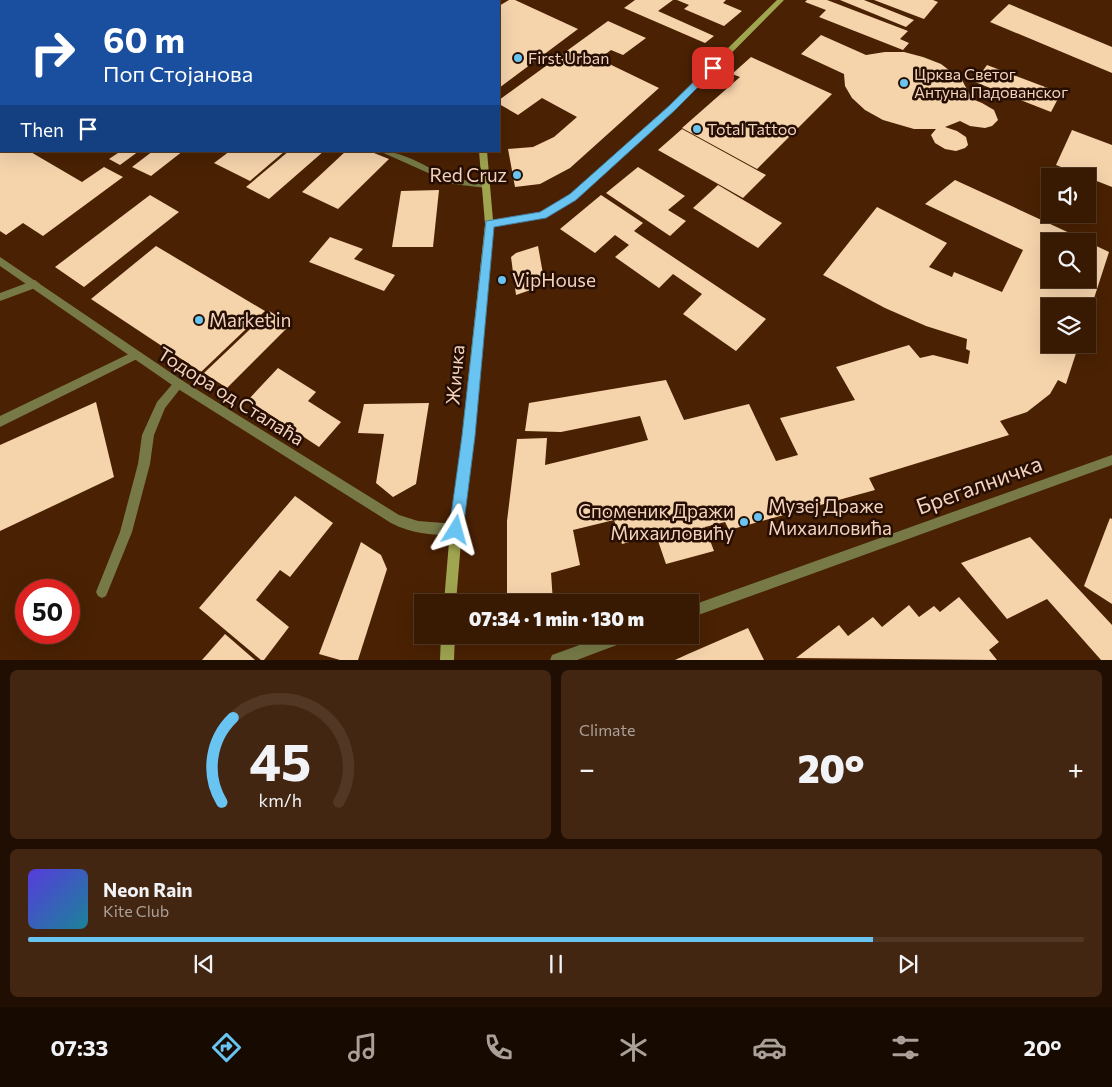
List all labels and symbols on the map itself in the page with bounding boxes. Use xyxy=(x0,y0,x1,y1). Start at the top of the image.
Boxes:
pin xyxy=(692,47,734,89)
place label: First Urban xyxy=(528,48,609,67)
marker: First Urban xyxy=(512,52,524,64)
place label: Црква Светог Антуна Падованског xyxy=(914,64,1068,101)
marker: Црква Светог Антуна Падованског xyxy=(898,77,910,89)
place label: Total Tattoo xyxy=(707,119,797,138)
marker: Total Tattoo xyxy=(691,123,703,135)
place label: Red Cruz xyxy=(430,163,507,186)
marker: Red Cruz xyxy=(511,169,523,181)
place label: VipHouse xyxy=(512,268,596,291)
marker: VipHouse xyxy=(496,274,508,286)
place label: Market in xyxy=(209,308,291,331)
marker: Market in xyxy=(193,314,205,326)
street label: Тодора од Сталаћа xyxy=(154,341,309,450)
street label: Жичка xyxy=(440,344,469,406)
street label: Брегалничка xyxy=(912,449,1045,520)
place label: Музеј Драже Михаиловића xyxy=(768,494,892,539)
place label: Споменик Дражи Михаиловићу xyxy=(578,499,734,544)
position arrow xyxy=(429,503,481,555)
marker: Музеј Драже Михаиловића xyxy=(752,511,764,523)
marker: Споменик Дражи Михаиловићу xyxy=(738,516,750,528)
speed limit sign: 50 xyxy=(15,579,80,644)

